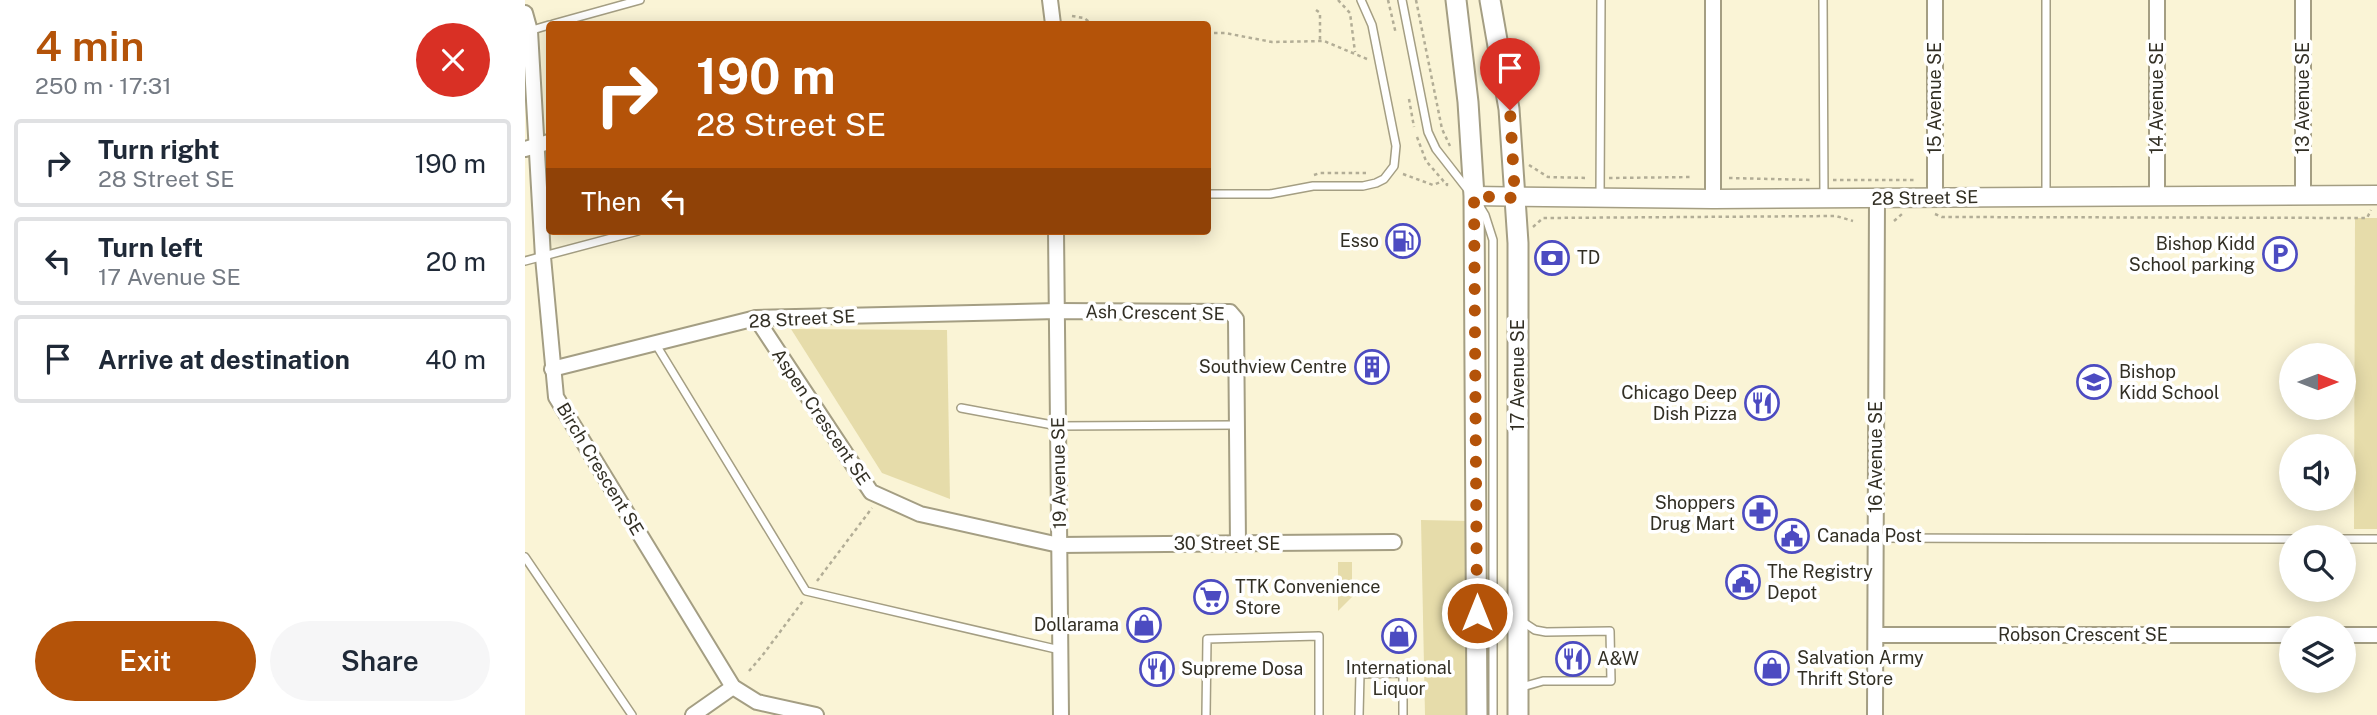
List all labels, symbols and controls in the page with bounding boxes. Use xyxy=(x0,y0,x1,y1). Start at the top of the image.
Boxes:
text: 4 min xyxy=(35,21,144,70)
button: close xyxy=(416,23,490,97)
pin xyxy=(1480,38,1540,110)
street label: 15 Avenue SE xyxy=(1924,42,1945,154)
street label: 14 Avenue SE xyxy=(2146,42,2167,154)
street label: 13 Avenue SE xyxy=(2292,42,2313,154)
text: 190 m xyxy=(696,47,836,105)
icon: right xyxy=(581,49,672,140)
icon: arrive xyxy=(1491,49,1529,87)
text: 250 m · 17:31 xyxy=(35,72,172,99)
text: 28 Street SE xyxy=(696,106,886,143)
text: Turn right xyxy=(98,134,220,165)
icon: right xyxy=(39,144,77,182)
text: 190 m xyxy=(415,148,486,179)
text: 28 Street SE xyxy=(98,165,235,192)
icon: left xyxy=(655,182,693,220)
text: Then xyxy=(581,186,641,217)
street label: 28 Street SE xyxy=(1871,186,1979,209)
fuel station icon: Esso xyxy=(1384,222,1422,260)
place label: Esso xyxy=(1340,230,1379,251)
text: Turn left xyxy=(98,232,203,263)
place label: Bishop Kidd School parking xyxy=(2129,233,2255,275)
parking icon: Bishop Kidd School parking xyxy=(2261,235,2299,273)
bank icon: TD xyxy=(1533,239,1571,277)
icon: left xyxy=(39,242,77,280)
text: 20 m xyxy=(426,246,486,277)
place label: TD xyxy=(1577,247,1600,268)
text: 17 Avenue SE xyxy=(98,263,241,290)
street label: Ash Crescent SE xyxy=(1085,301,1225,324)
street label: 28 Street SE xyxy=(748,305,856,332)
street label: 17 Avenue SE xyxy=(1507,319,1528,431)
icon: arrive xyxy=(39,340,77,378)
north arrow xyxy=(2279,343,2355,420)
map controls xyxy=(2279,343,2356,693)
text: Arrive at destination xyxy=(98,344,350,375)
text: 40 m xyxy=(425,344,486,375)
street label: Aspen Crescent SE xyxy=(768,344,875,489)
building icon: Southview Centre xyxy=(1353,348,1391,386)
place label: Southview Centre xyxy=(1199,356,1347,377)
place label: Bishop Kidd School xyxy=(2119,361,2220,403)
school or university icon: Bishop Kidd School xyxy=(2075,363,2113,401)
place label: Chicago Deep Dish Pizza xyxy=(1621,382,1737,424)
restaurant icon: Chicago Deep Dish Pizza xyxy=(1743,384,1781,422)
street label: Birch Crescent SE xyxy=(553,399,648,539)
street label: 16 Avenue SE xyxy=(1865,401,1886,513)
street label: 19 Avenue SE xyxy=(1047,417,1070,529)
button: sound xyxy=(2279,434,2356,511)
place label: Shoppers Drug Mart xyxy=(1650,492,1735,534)
pharmacy icon: Shoppers Drug Mart xyxy=(1741,494,1779,532)
public building icon: Canada Post xyxy=(1773,517,1811,555)
place label: Canada Post xyxy=(1817,525,1922,546)
button: search xyxy=(2279,525,2356,602)
street label: 30 Street SE xyxy=(1174,533,1280,554)
place label: The Registry Depot xyxy=(1767,561,1873,603)
public building icon: The Registry Depot xyxy=(1724,563,1762,601)
place label: TTK Convenience Store xyxy=(1235,576,1381,618)
position arrow xyxy=(1440,576,1514,650)
supermarket icon: TTK Convenience Store xyxy=(1192,578,1230,616)
shop icon: Dollarama xyxy=(1125,606,1163,644)
place label: Dollarama xyxy=(1034,614,1119,635)
button: layers xyxy=(2279,616,2356,693)
shop icon: International Liquor xyxy=(1380,617,1418,655)
button: Exit xyxy=(35,621,256,701)
button: Share xyxy=(270,621,490,701)
street label: Robson Crescent SE xyxy=(1998,624,2168,645)
restaurant icon: A&W xyxy=(1554,640,1592,678)
place label: Salvation Army Thrift Store xyxy=(1797,647,1924,689)
place label: A&W xyxy=(1597,648,1639,669)
shop icon: Salvation Army Thrift Store xyxy=(1753,649,1791,687)
restaurant icon: Supreme Dosa xyxy=(1138,650,1176,688)
place label: International Liquor xyxy=(1346,657,1452,699)
place label: Supreme Dosa xyxy=(1181,658,1303,679)

